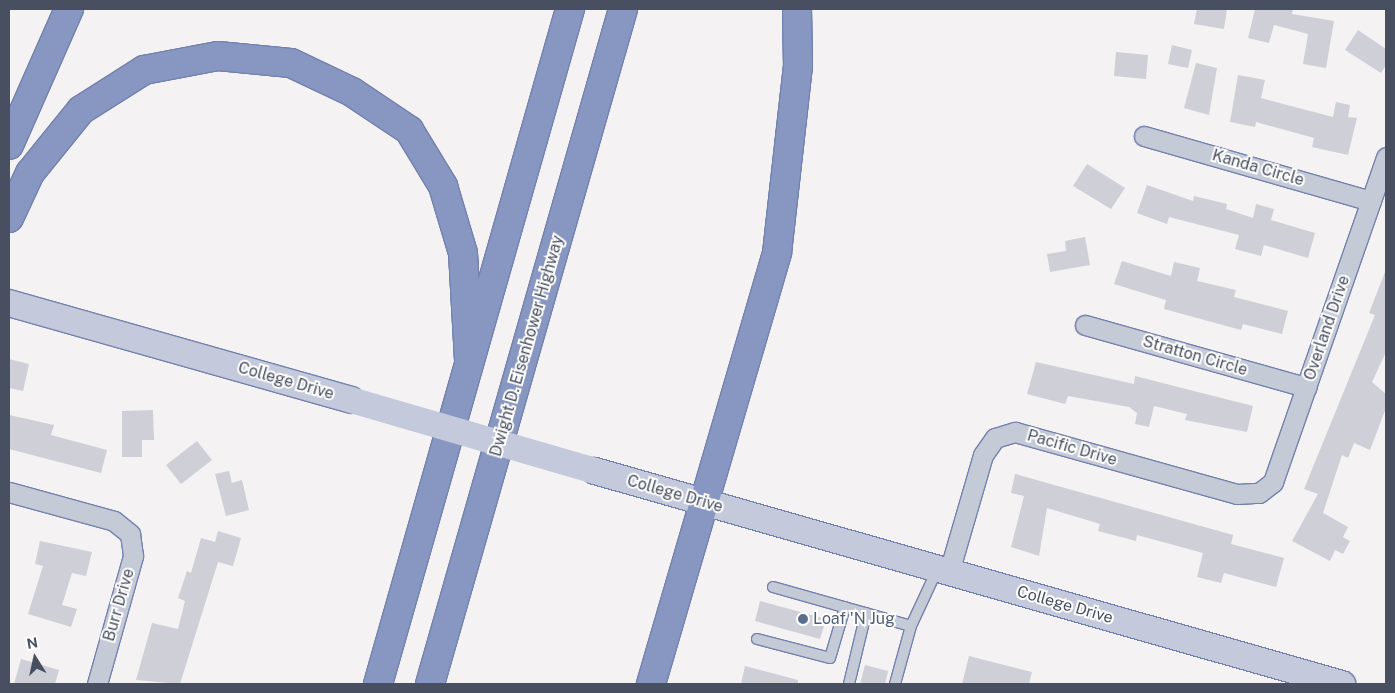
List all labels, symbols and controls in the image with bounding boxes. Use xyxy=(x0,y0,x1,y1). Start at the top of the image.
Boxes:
street label: Kanda Circle xyxy=(1210,146,1306,190)
street label: Dwight D. Eisenhower Highway xyxy=(486,233,568,459)
street label: Overland Drive xyxy=(1300,273,1354,383)
street label: Stratton Circle xyxy=(1140,332,1250,380)
street label: College Drive xyxy=(236,358,336,404)
street label: Pacific Drive xyxy=(1025,426,1119,470)
street label: College Drive xyxy=(625,471,725,517)
street label: Burr Drive xyxy=(99,566,139,644)
street label: College Drive xyxy=(1015,582,1115,628)
place label: Loaf 'N Jug xyxy=(813,609,895,629)
marker: Loaf 'N Jug xyxy=(797,613,809,625)
north arrow xyxy=(10,633,60,683)
text: N xyxy=(26,634,39,652)

